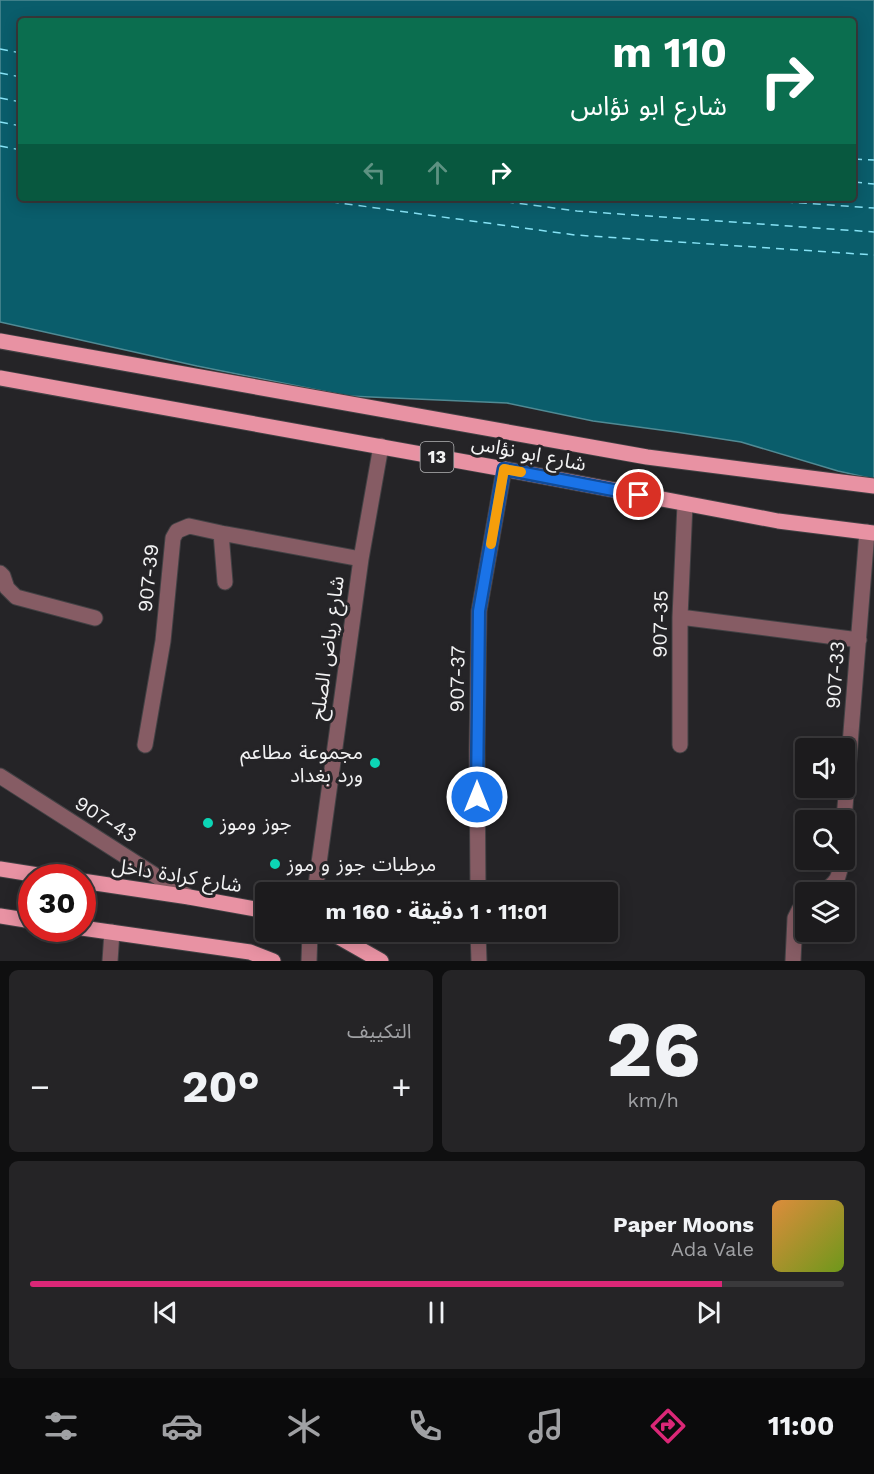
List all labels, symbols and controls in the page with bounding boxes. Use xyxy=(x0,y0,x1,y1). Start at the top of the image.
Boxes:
text: 110 m xyxy=(612,28,727,77)
icon: right xyxy=(748,42,826,120)
text: شارع ابو نؤاس xyxy=(570,90,727,122)
icon: left xyxy=(358,156,391,189)
icon: ahead xyxy=(421,156,454,189)
icon: right xyxy=(484,156,517,189)
street label: شارع ابو نؤاس xyxy=(469,430,588,479)
road number: 13 xyxy=(420,442,454,472)
pin xyxy=(613,469,664,520)
icon: arrive xyxy=(622,478,655,511)
street label: 907-39 xyxy=(132,543,164,613)
street label: شارع رياض الصلح xyxy=(305,574,352,722)
street label: 907-35 xyxy=(647,590,673,658)
street label: 907-33 xyxy=(821,640,849,710)
street label: 907-37 xyxy=(444,646,470,712)
map controls xyxy=(795,738,855,942)
button: sound xyxy=(795,738,855,798)
place label: مجموعة مطاعم ورد بغداد xyxy=(240,740,363,787)
marker: مجموعة مطاعم ورد بغداد xyxy=(368,756,382,770)
position arrow xyxy=(445,765,509,829)
street label: 907-43 xyxy=(71,791,141,847)
button: search xyxy=(795,810,855,870)
place label: جوز وموز xyxy=(219,811,292,835)
marker: جوز وموز xyxy=(201,816,215,830)
place label: مرطبات جوز و موز xyxy=(286,852,436,876)
street label: شارع كرادة داخل xyxy=(110,853,244,900)
marker: مرطبات جوز و موز xyxy=(268,857,282,871)
speed limit sign: 30 xyxy=(18,864,96,942)
button: layers xyxy=(795,882,855,942)
text: 11:01 · 1 دقيقة · 160 m xyxy=(326,899,547,924)
text: 26 xyxy=(606,1003,701,1095)
text: التكييف xyxy=(347,1019,412,1043)
text: 20° xyxy=(182,1060,260,1113)
text: − xyxy=(30,1067,50,1106)
text: + xyxy=(392,1067,411,1106)
text: km/h xyxy=(627,1088,679,1112)
text: Paper Moons xyxy=(613,1212,754,1237)
text: Ada Vale xyxy=(671,1237,754,1261)
icon: previous xyxy=(149,1296,182,1329)
icon: pause xyxy=(420,1296,453,1329)
icon: next xyxy=(692,1296,725,1329)
icon: filters xyxy=(40,1405,82,1447)
icon: car xyxy=(161,1405,203,1447)
icon: climate xyxy=(283,1405,325,1447)
icon: phone xyxy=(404,1405,446,1447)
icon: music xyxy=(525,1405,567,1447)
icon: directions xyxy=(647,1405,689,1447)
text: 11:00 xyxy=(768,1410,834,1442)

